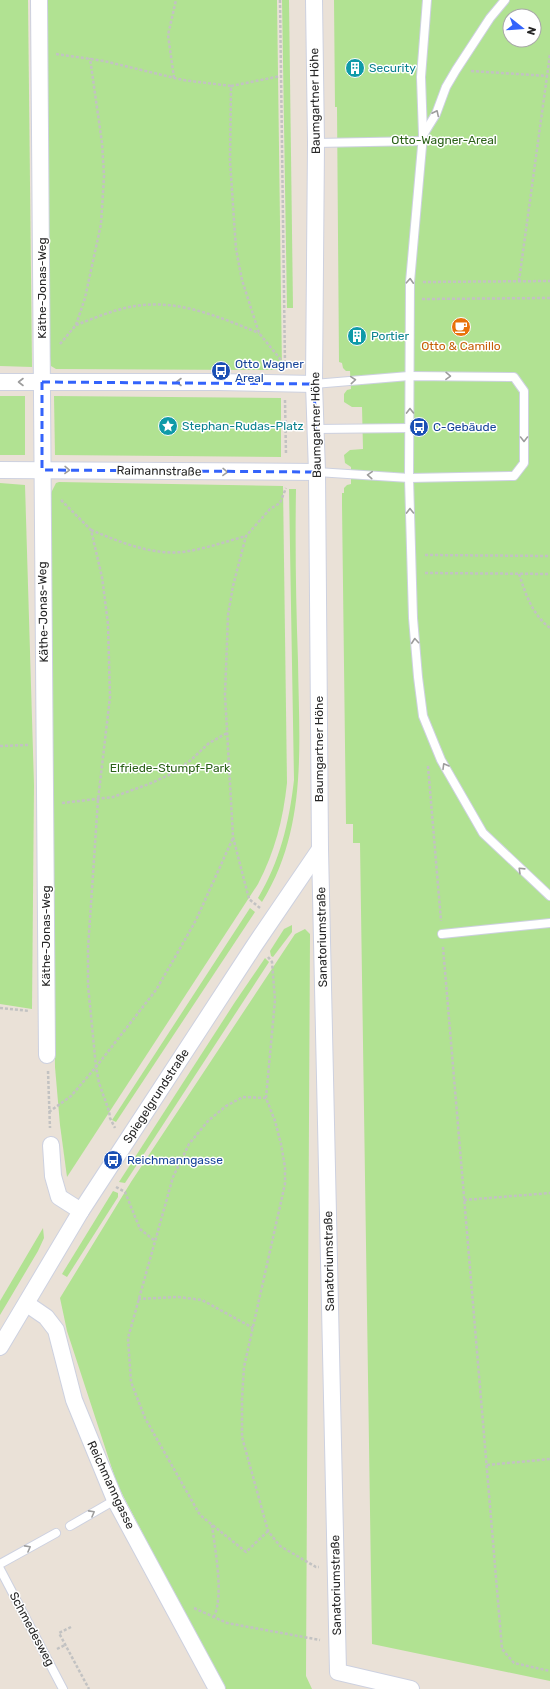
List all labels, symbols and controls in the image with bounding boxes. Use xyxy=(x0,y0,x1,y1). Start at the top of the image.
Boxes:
north arrow xyxy=(502,8,542,48)
text: N xyxy=(524,25,538,37)
street label: Baumgartner Höhe xyxy=(307,47,323,154)
building icon: Security xyxy=(344,57,366,79)
place label: Security xyxy=(369,61,416,75)
one-way arrow xyxy=(431,110,439,117)
park label: Otto-Wagner-Areal xyxy=(391,133,497,147)
street label: Käthe-Jonas-Weg xyxy=(35,237,49,339)
one-way arrow xyxy=(406,278,415,284)
cafe icon: Otto & Camillo xyxy=(450,316,472,338)
building icon: Portier xyxy=(346,325,368,347)
place label: Portier xyxy=(371,329,409,343)
place label: Otto & Camillo xyxy=(421,339,501,353)
place label: Otto Wagner Areal xyxy=(235,357,304,385)
bus stop icon: Otto Wagner Areal xyxy=(210,360,232,382)
street label: Baumgartner Höhe xyxy=(308,371,324,478)
one-way arrow xyxy=(445,372,451,380)
one-way arrow xyxy=(350,376,356,385)
one-way arrow xyxy=(18,378,24,386)
one-way arrow xyxy=(176,378,182,386)
one-way arrow xyxy=(406,408,414,414)
place icon: Stephan-Rudas-Platz xyxy=(157,415,179,437)
bus stop icon: C-Gebäude xyxy=(408,416,430,438)
place label: Stephan-Rudas-Platz xyxy=(182,419,304,433)
place label: C-Gebäude xyxy=(433,420,497,434)
one-way arrow xyxy=(520,436,528,442)
street label: Raimannstraße xyxy=(116,463,202,479)
one-way arrow xyxy=(64,466,70,474)
one-way arrow xyxy=(222,468,228,476)
one-way arrow xyxy=(367,471,373,480)
one-way arrow xyxy=(406,508,414,514)
street label: Käthe-Jonas-Weg xyxy=(35,561,51,663)
one-way arrow xyxy=(410,638,419,644)
street label: Baumgartner Höhe xyxy=(312,696,326,802)
park label: Elfriede-Stumpf-Park xyxy=(110,761,231,775)
one-way arrow xyxy=(442,763,449,770)
one-way arrow xyxy=(518,867,526,874)
street label: Käthe-Jonas-Weg xyxy=(39,885,53,987)
street label: Sanatoriumstraße xyxy=(314,886,330,987)
street label: Spiegelgrundstraße xyxy=(120,1046,192,1146)
bus stop icon: Reichmanngasse xyxy=(102,1149,124,1171)
place label: Reichmanngasse xyxy=(127,1153,223,1167)
street label: Sanatoriumstraße xyxy=(321,1210,337,1311)
street label: Reichmanngasse xyxy=(84,1439,138,1532)
one-way arrow xyxy=(88,1510,96,1517)
street label: Sanatoriumstraße xyxy=(328,1534,344,1635)
one-way arrow xyxy=(24,1546,31,1553)
street label: Schmedesweg xyxy=(7,1590,57,1668)

